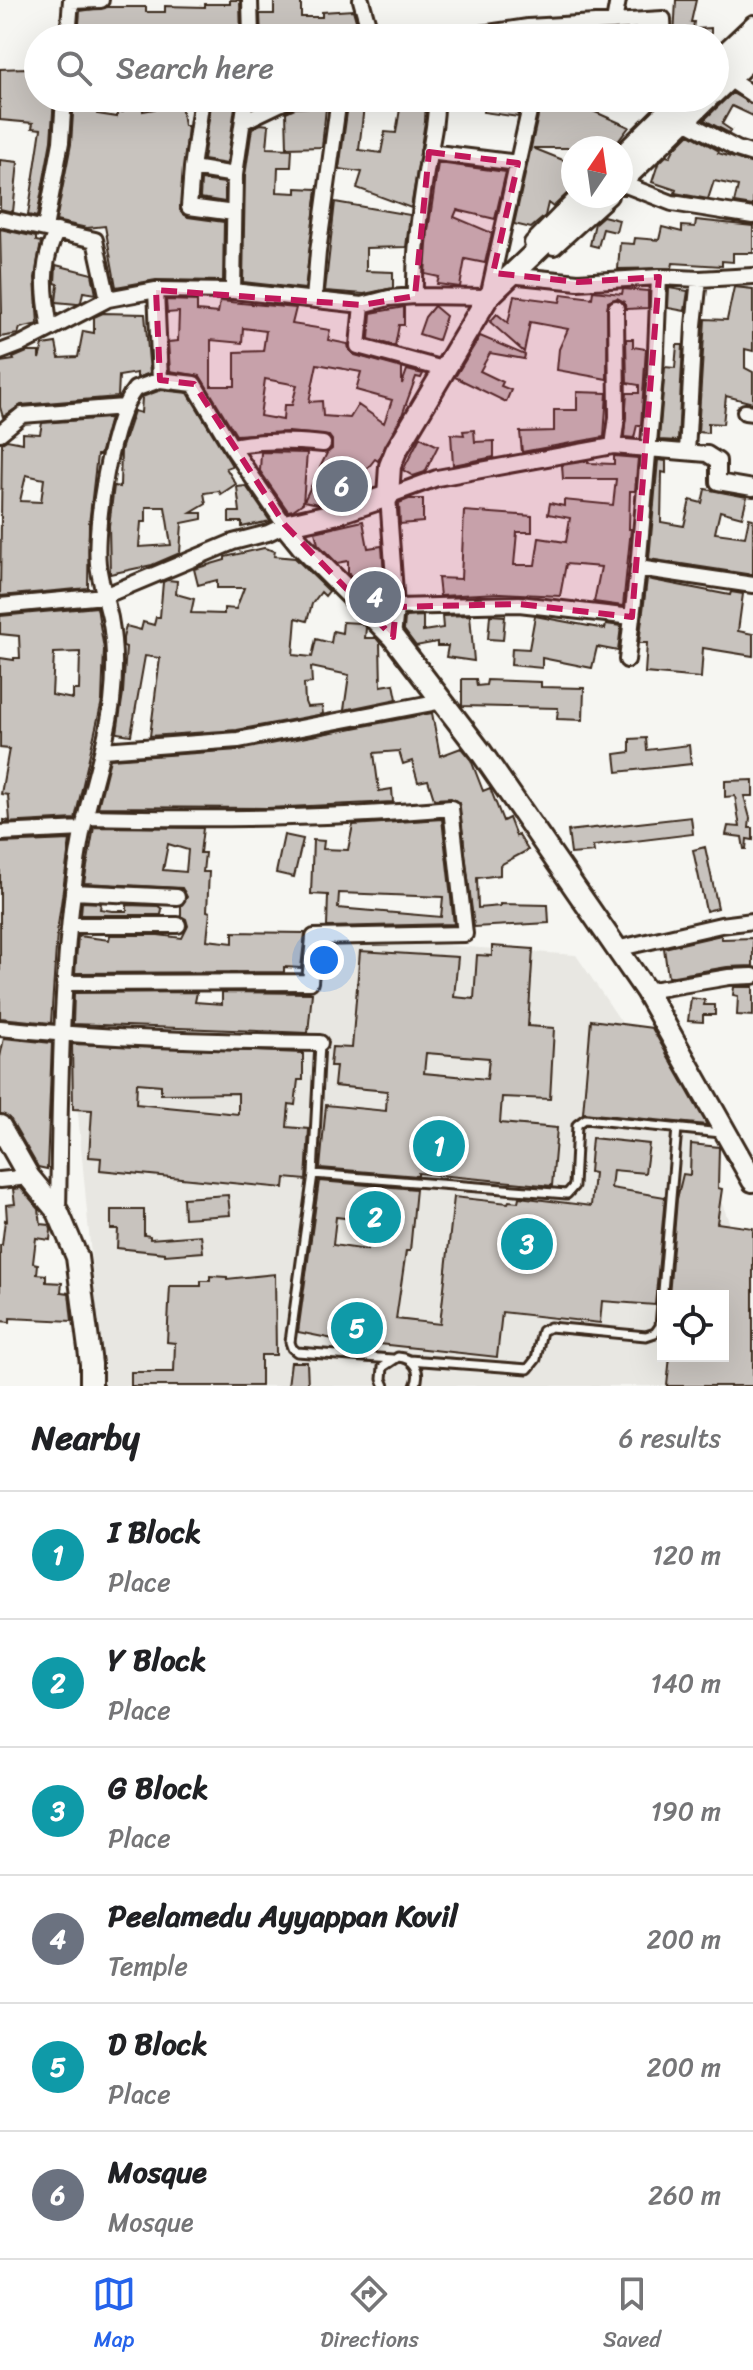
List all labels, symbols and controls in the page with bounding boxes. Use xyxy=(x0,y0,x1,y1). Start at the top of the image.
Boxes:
search box xyxy=(24,24,729,112)
text: Search here xyxy=(116,41,274,95)
icon: search xyxy=(52,46,96,90)
north arrow xyxy=(561,136,633,208)
pin: 6 xyxy=(316,456,368,516)
pin: 4 xyxy=(349,567,401,627)
your location xyxy=(304,940,344,980)
pin: 1 xyxy=(413,1116,465,1176)
pin: 2 xyxy=(349,1187,401,1247)
pin: 3 xyxy=(501,1214,553,1274)
map controls xyxy=(657,1290,729,1362)
button: locate xyxy=(657,1290,729,1362)
pin: 5 xyxy=(331,1298,383,1358)
text: Nearby xyxy=(32,1408,140,1468)
text: 6 results xyxy=(619,1415,721,1461)
text: I Block xyxy=(108,1505,201,1559)
text: 1 xyxy=(52,1532,64,1578)
text: 120 m xyxy=(652,1532,721,1578)
text: Place xyxy=(108,1559,171,1605)
text: Y Block xyxy=(108,1633,206,1687)
text: 2 xyxy=(50,1660,66,1706)
text: 140 m xyxy=(650,1660,721,1706)
text: Place xyxy=(108,1687,171,1733)
text: G Block xyxy=(108,1761,208,1815)
text: 3 xyxy=(51,1788,65,1834)
text: 190 m xyxy=(651,1788,721,1834)
text: Place xyxy=(108,1815,171,1861)
text: Peelamedu Ayyappan Kovil xyxy=(108,1889,458,1943)
text: 4 xyxy=(50,1916,66,1962)
text: 200 m xyxy=(646,1916,721,1962)
text: Temple xyxy=(108,1943,188,1989)
text: D Block xyxy=(108,2017,208,2071)
text: 5 xyxy=(50,2044,66,2090)
text: 200 m xyxy=(646,2044,721,2090)
text: Place xyxy=(108,2071,171,2117)
text: Mosque xyxy=(108,2145,207,2199)
text: 6 xyxy=(51,2172,65,2218)
text: 260 m xyxy=(648,2172,721,2218)
text: Mosque xyxy=(108,2199,194,2245)
tab: Map xyxy=(92,2272,136,2359)
tab: Directions xyxy=(320,2272,419,2359)
tab: Saved xyxy=(603,2272,661,2359)

